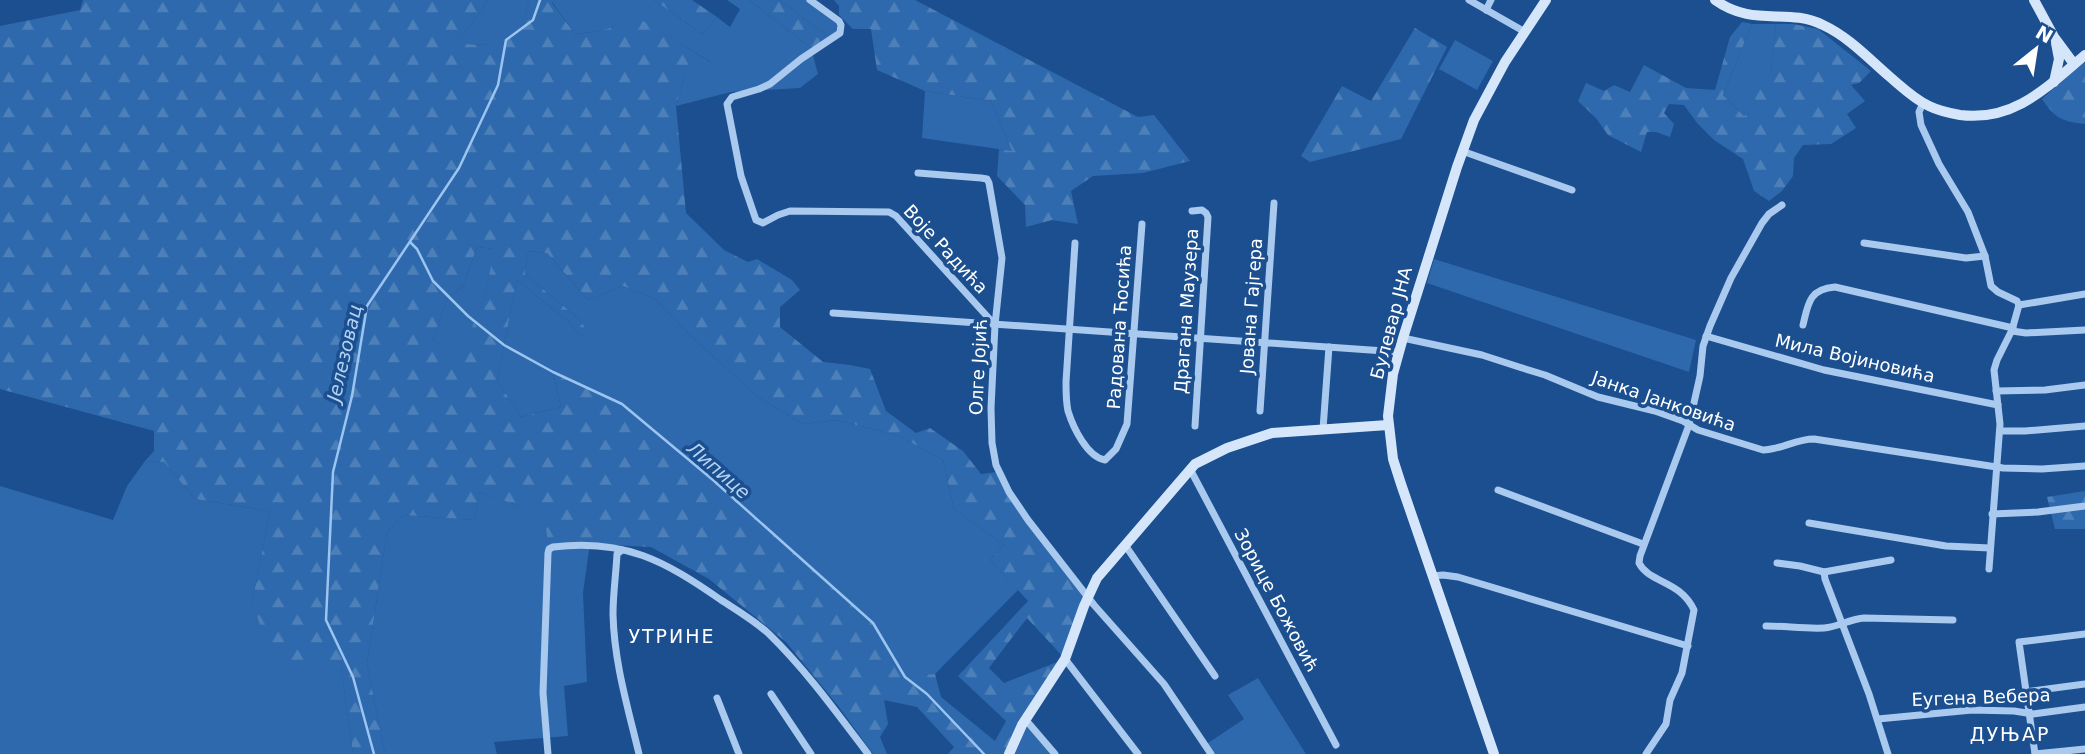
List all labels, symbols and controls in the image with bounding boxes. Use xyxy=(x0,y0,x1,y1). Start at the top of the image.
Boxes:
north arrow xyxy=(2001,14,2071,84)
text: N xyxy=(2032,21,2057,48)
street label: Воје Радића xyxy=(899,200,993,298)
street label: Драгана Маузера xyxy=(1170,228,1202,394)
street label: Јована Гајгера xyxy=(1236,237,1266,376)
street label: Радована Ћосића xyxy=(1103,244,1135,410)
street label: Булевар ЈНА xyxy=(1366,264,1416,382)
water label: Јелезовац xyxy=(321,302,366,407)
street label: Олге Јојић xyxy=(965,318,991,416)
street label: Мила Војиновића xyxy=(1773,329,1937,387)
street label: Јанка Јанковића xyxy=(1588,366,1739,435)
water label: Липице xyxy=(682,436,755,503)
street label: Зорице Божовић xyxy=(1230,525,1324,675)
district label: УТРИНЕ xyxy=(628,625,716,647)
street label: Еугена Вебера xyxy=(1911,684,2051,710)
district label: ДУЊАР xyxy=(1970,723,2050,745)

